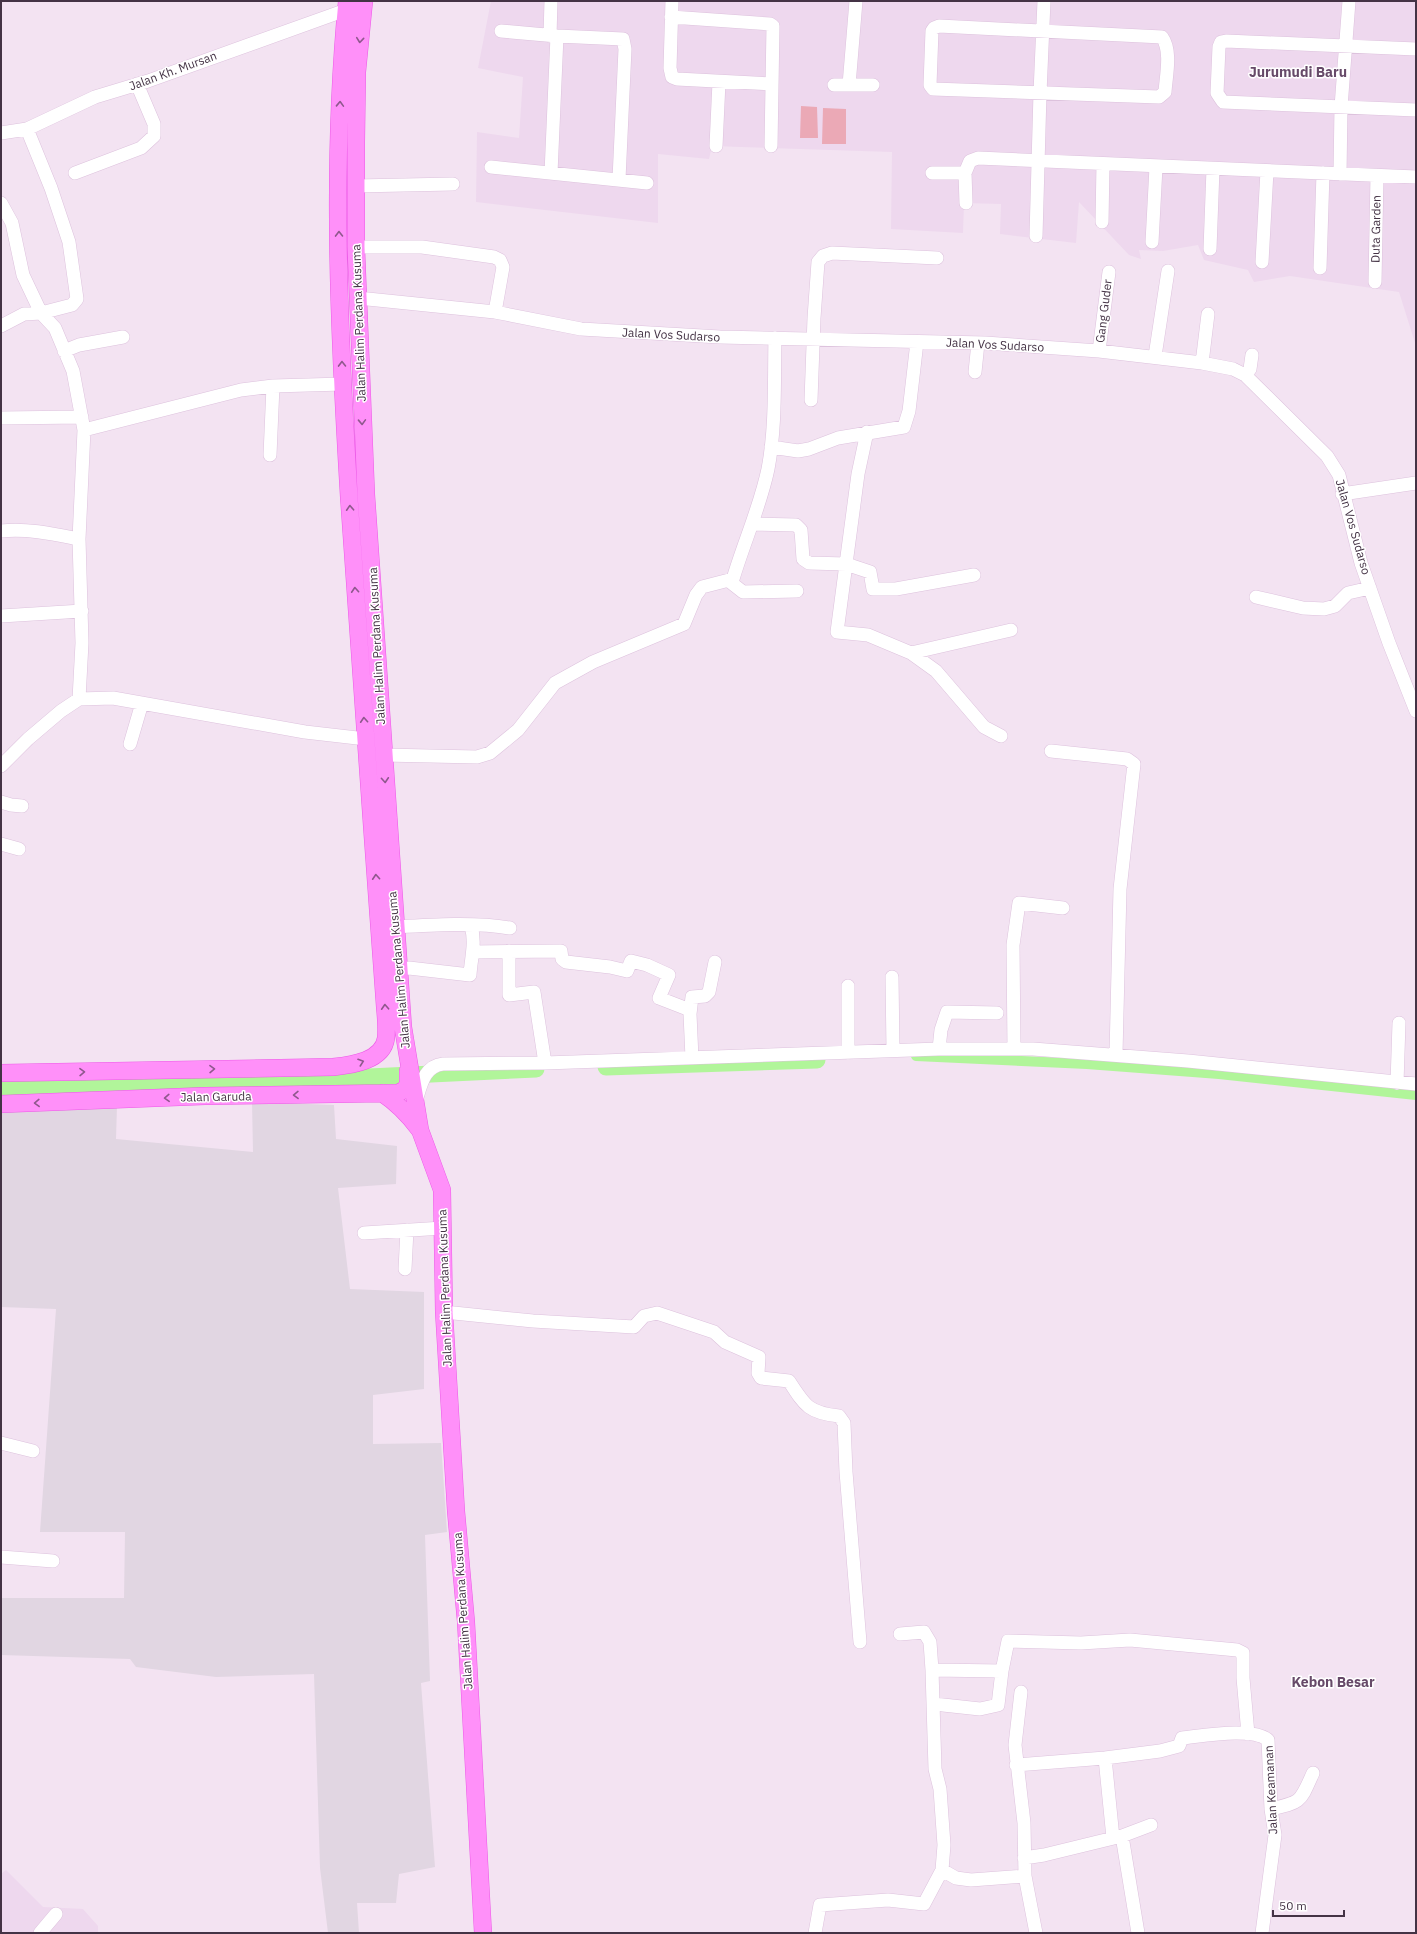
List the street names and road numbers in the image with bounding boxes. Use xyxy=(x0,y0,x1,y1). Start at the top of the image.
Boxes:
street label: Jalan Kh. Mursan xyxy=(127,48,219,93)
street label: Duta Garden xyxy=(1367,195,1384,263)
street label: Jalan Halim Perdana Kusuma xyxy=(348,243,369,402)
street label: Gang Guder xyxy=(1092,278,1115,344)
street label: Jalan Vos Sudarso xyxy=(622,324,721,345)
street label: Jalan Vos Sudarso xyxy=(946,334,1045,355)
street label: Jalan Vos Sudarso xyxy=(1333,478,1374,576)
street label: Jalan Halim Perdana Kusuma xyxy=(365,566,388,725)
street label: Jalan Halim Perdana Kusuma xyxy=(384,890,413,1049)
street label: Jalan Garuda xyxy=(180,1088,252,1105)
street label: Jalan Halim Perdana Kusuma xyxy=(434,1208,455,1367)
street label: Jalan Halim Perdana Kusuma xyxy=(449,1531,475,1690)
street label: Jalan Keamanan xyxy=(1261,1745,1280,1835)

